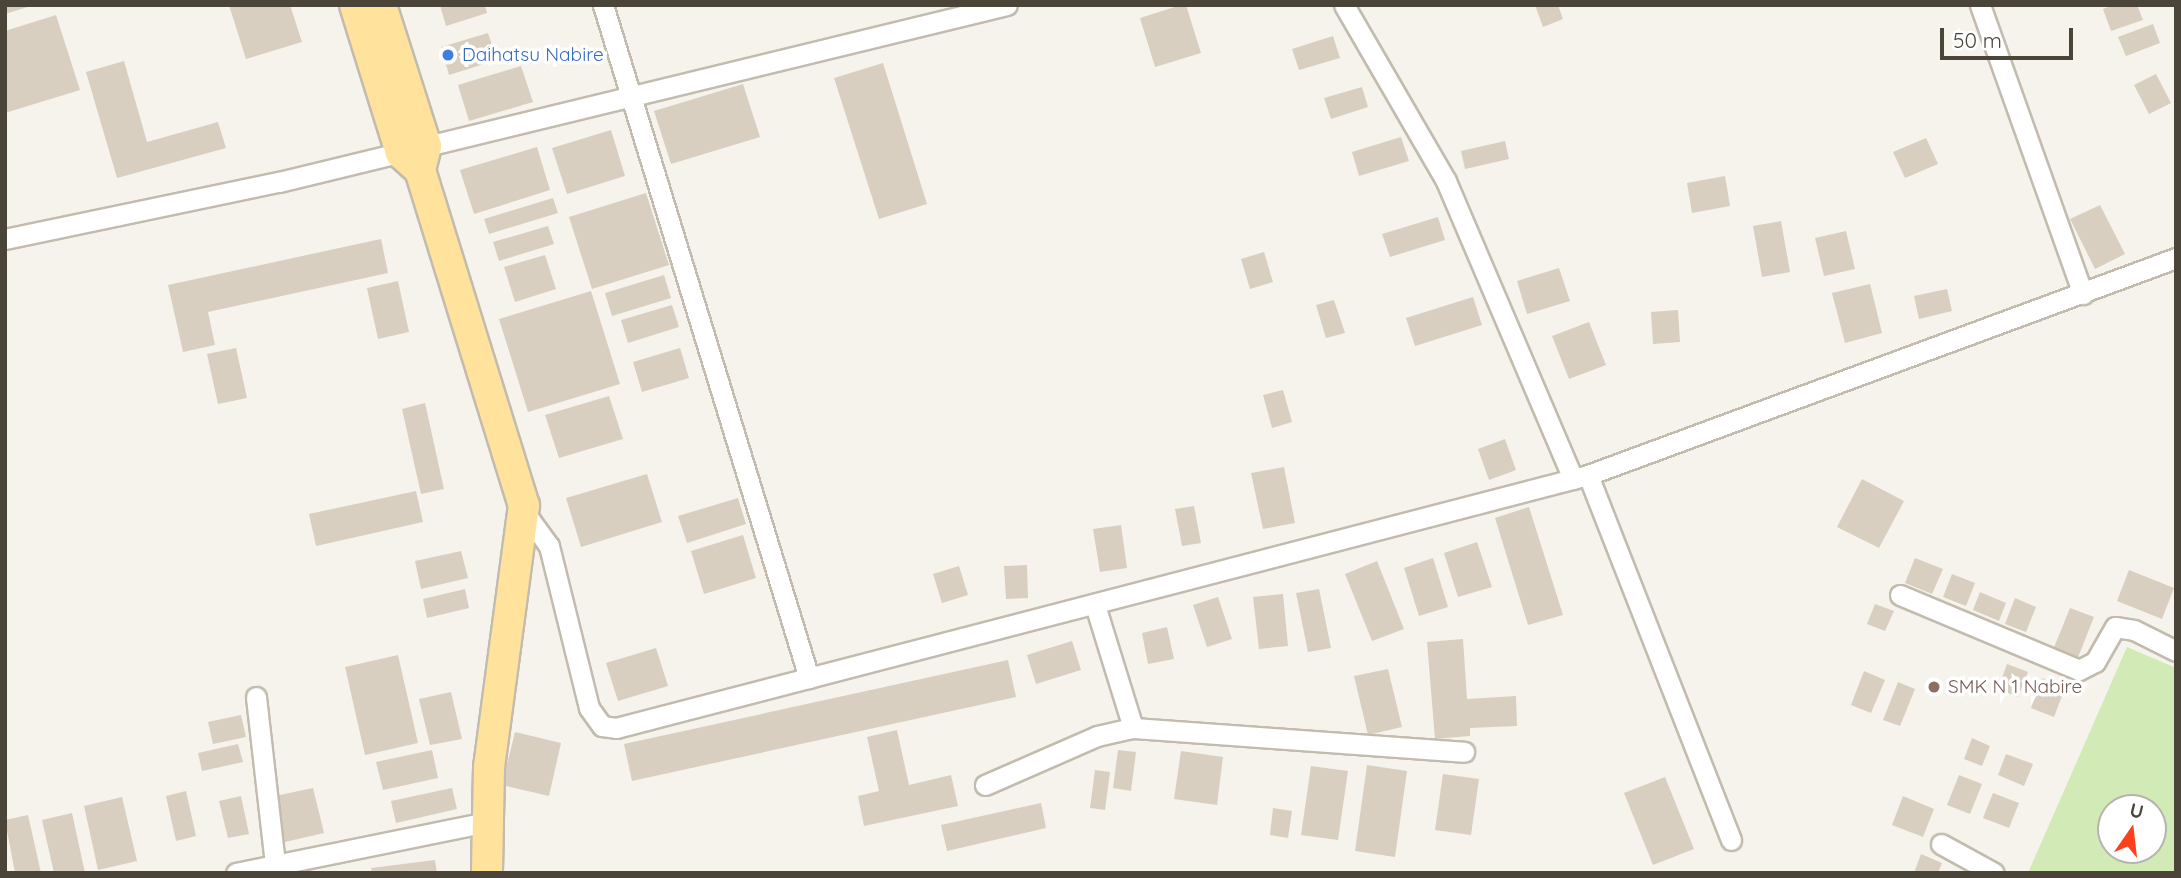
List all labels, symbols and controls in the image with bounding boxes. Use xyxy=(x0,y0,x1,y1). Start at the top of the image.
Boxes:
scale bar xyxy=(1943,14,2076,58)
text: 50 m xyxy=(1953,27,2002,53)
place label: Daihatsu Nabire xyxy=(462,44,604,66)
marker: Daihatsu Nabire xyxy=(440,47,456,63)
place label: SMK N 1 Nabire xyxy=(1948,676,2082,698)
marker: SMK N 1 Nabire xyxy=(1926,679,1942,695)
north arrow xyxy=(2097,794,2167,864)
text: U xyxy=(2127,797,2146,824)

